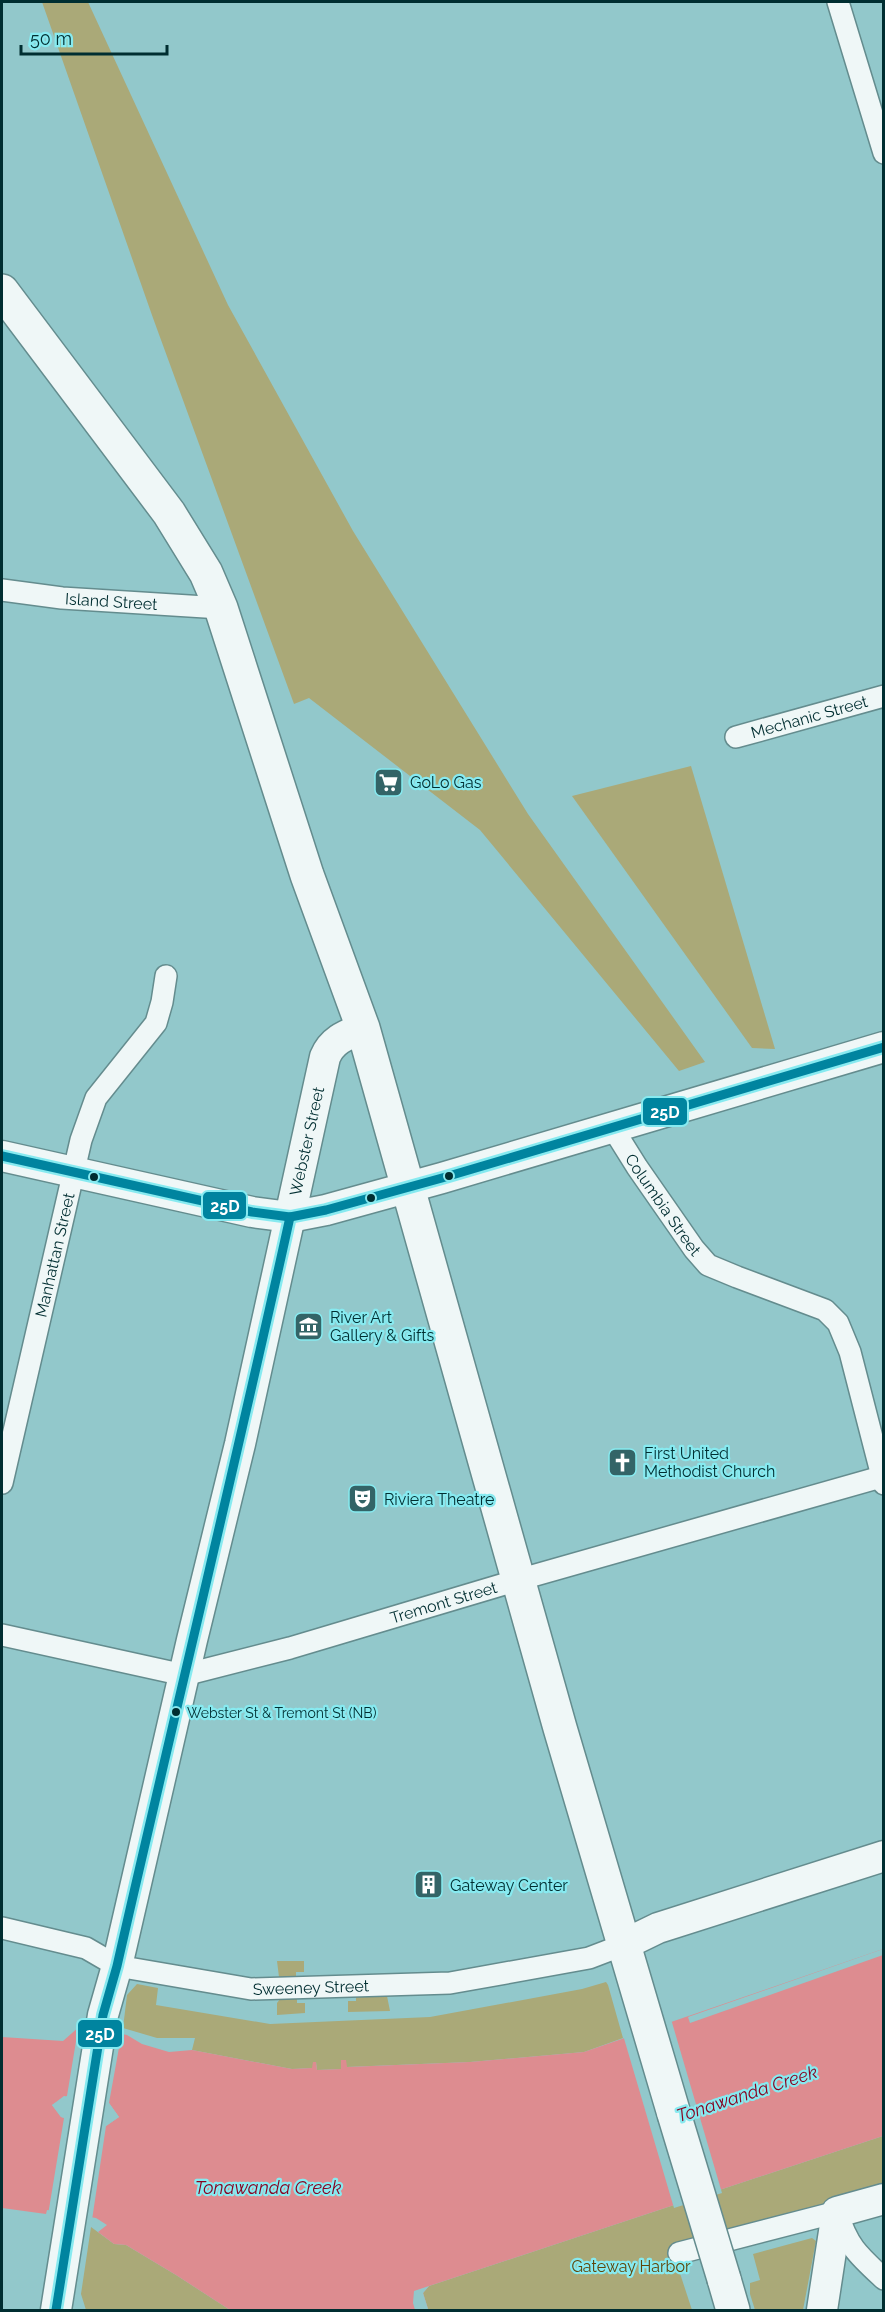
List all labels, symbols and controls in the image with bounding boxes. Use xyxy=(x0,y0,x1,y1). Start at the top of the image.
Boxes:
scale bar xyxy=(21,18,166,56)
text: 50 m xyxy=(30,28,72,49)
street label: Island Street xyxy=(65,589,159,614)
street label: Mechanic Street xyxy=(749,692,870,742)
supermarket icon: GoLo Gas xyxy=(373,766,405,798)
place label: GoLo Gas xyxy=(410,773,482,792)
street label: Webster Street xyxy=(286,1084,328,1198)
line badge: 25D xyxy=(642,1097,688,1126)
text: 25D xyxy=(650,1103,680,1122)
street label: Columbia Street xyxy=(621,1150,705,1260)
unlabelled marker xyxy=(443,1170,455,1182)
unlabelled marker xyxy=(88,1171,100,1183)
street label: Manhattan Street xyxy=(31,1190,79,1319)
line badge: 25D xyxy=(202,1191,247,1220)
unlabelled marker xyxy=(365,1192,377,1204)
text: 25D xyxy=(210,1197,240,1216)
place label: River Art Gallery & Gifts xyxy=(330,1308,435,1345)
museum icon: River Art Gallery & Gifts xyxy=(293,1310,325,1342)
place label: First United Methodist Church xyxy=(644,1444,775,1481)
church icon: First United Methodist Church xyxy=(607,1446,639,1478)
theatre icon: Riviera Theatre xyxy=(347,1483,379,1515)
place label: Riviera Theatre xyxy=(384,1490,494,1509)
street label: Tremont Street xyxy=(388,1578,500,1628)
place label: Webster St & Tremont St (NB) xyxy=(187,1705,377,1721)
marker: Webster St & Tremont St (NB) xyxy=(170,1706,182,1718)
building icon: Gateway Center xyxy=(413,1869,445,1901)
place label: Gateway Center xyxy=(450,1876,568,1895)
street label: Sweeney Street xyxy=(252,1976,370,1999)
line badge: 25D xyxy=(77,2019,123,2048)
text: 25D xyxy=(85,2025,115,2044)
water label: Tonawanda Creek xyxy=(674,2061,820,2126)
water label: Tonawanda Creek xyxy=(195,2177,342,2198)
park label: Gateway Harbor xyxy=(571,2257,691,2276)

